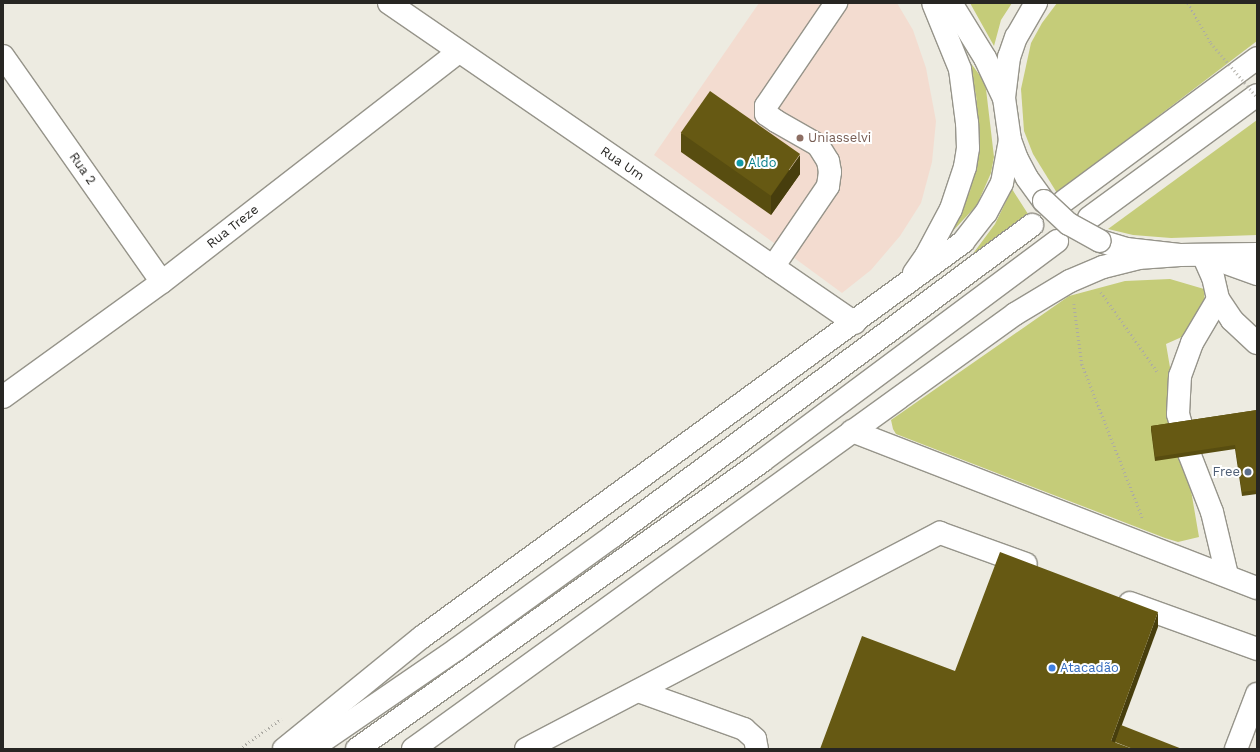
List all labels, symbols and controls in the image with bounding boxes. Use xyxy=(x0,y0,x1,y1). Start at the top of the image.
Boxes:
place label: Uniasselvi xyxy=(808,130,871,146)
marker: Uniasselvi xyxy=(795,133,805,143)
street label: Rua Um xyxy=(597,144,647,184)
street label: Rua 2 xyxy=(65,150,99,188)
place label: Aldo xyxy=(748,155,777,171)
marker: Aldo xyxy=(735,158,745,168)
street label: Rua Treze xyxy=(204,202,262,252)
place label: Free xyxy=(1213,464,1240,480)
marker: Free xyxy=(1243,467,1253,477)
place label: Atacadão xyxy=(1060,660,1119,676)
marker: Atacadão xyxy=(1047,663,1057,673)

